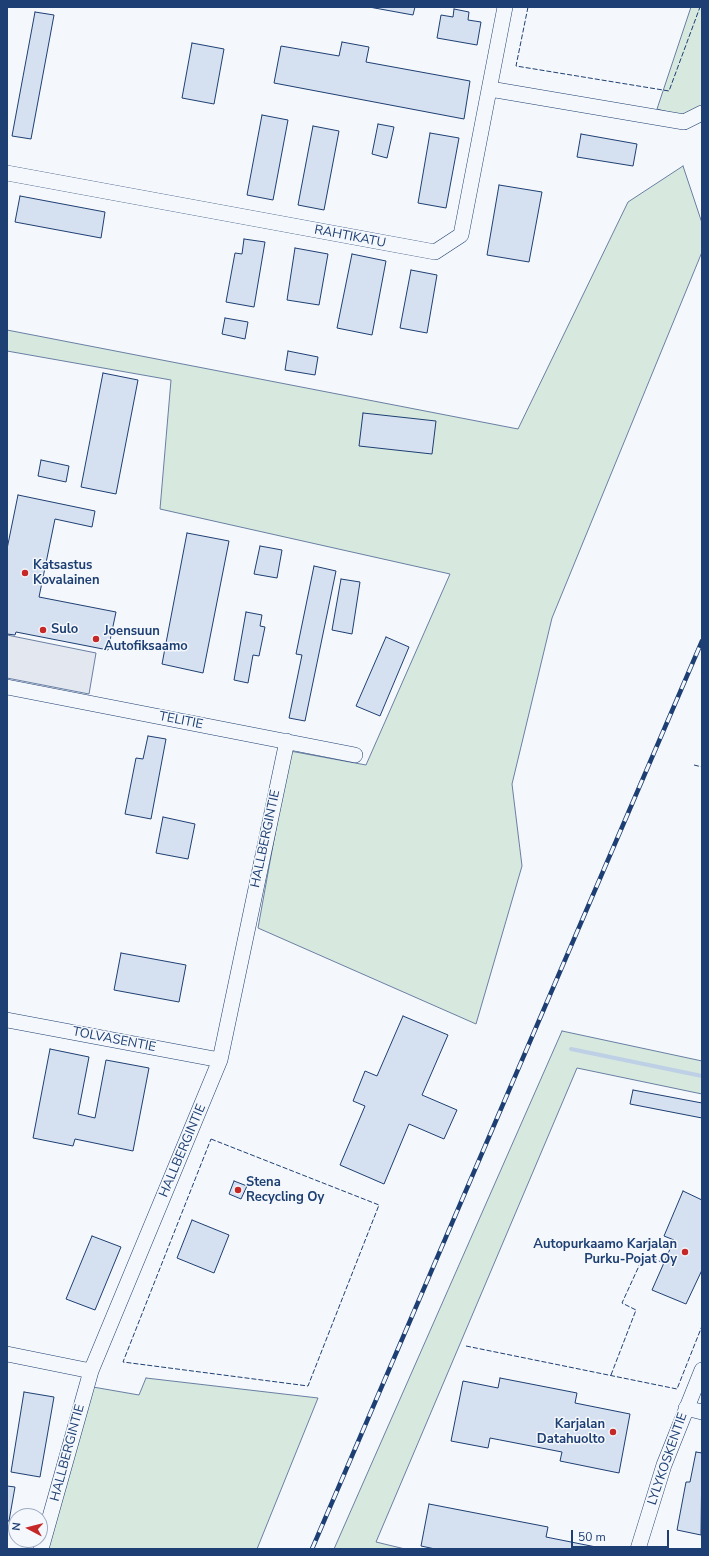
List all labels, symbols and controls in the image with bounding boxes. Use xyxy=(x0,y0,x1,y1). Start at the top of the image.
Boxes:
street label: RAHTIKATU xyxy=(313,222,387,252)
place label: Katsastus Kovalainen xyxy=(33,558,99,589)
marker: Katsastus Kovalainen xyxy=(20,568,30,578)
place label: Sulo xyxy=(51,622,78,638)
place label: Joensuun Autofiksaamo xyxy=(104,624,188,655)
marker: Sulo xyxy=(38,625,48,635)
marker: Joensuun Autofiksaamo xyxy=(91,634,101,644)
street label: TELITIE xyxy=(158,709,204,733)
street label: HALLBERGINTIE xyxy=(248,789,284,889)
street label: TOLVASENTIE xyxy=(71,1024,157,1056)
street label: HALLBERGINTIE xyxy=(156,1102,210,1200)
place label: Stena Recycling Oy xyxy=(246,1175,324,1206)
marker: Stena Recycling Oy xyxy=(233,1185,243,1195)
place label: Autopurkaamo Karjalan Purku-Pojat Oy xyxy=(533,1237,677,1268)
marker: Autopurkaamo Karjalan Purku-Pojat Oy xyxy=(680,1247,690,1257)
street label: HALLBERGINTIE xyxy=(48,1403,88,1503)
street label: LYLYKOSKENTIE xyxy=(645,1411,691,1507)
place label: Karjalan Datahuolto xyxy=(537,1417,605,1448)
marker: Karjalan Datahuolto xyxy=(608,1427,618,1437)
north arrow xyxy=(8,1508,48,1548)
text: N xyxy=(9,1522,25,1532)
scale bar xyxy=(573,1522,671,1548)
text: 50 m xyxy=(578,1529,606,1545)

